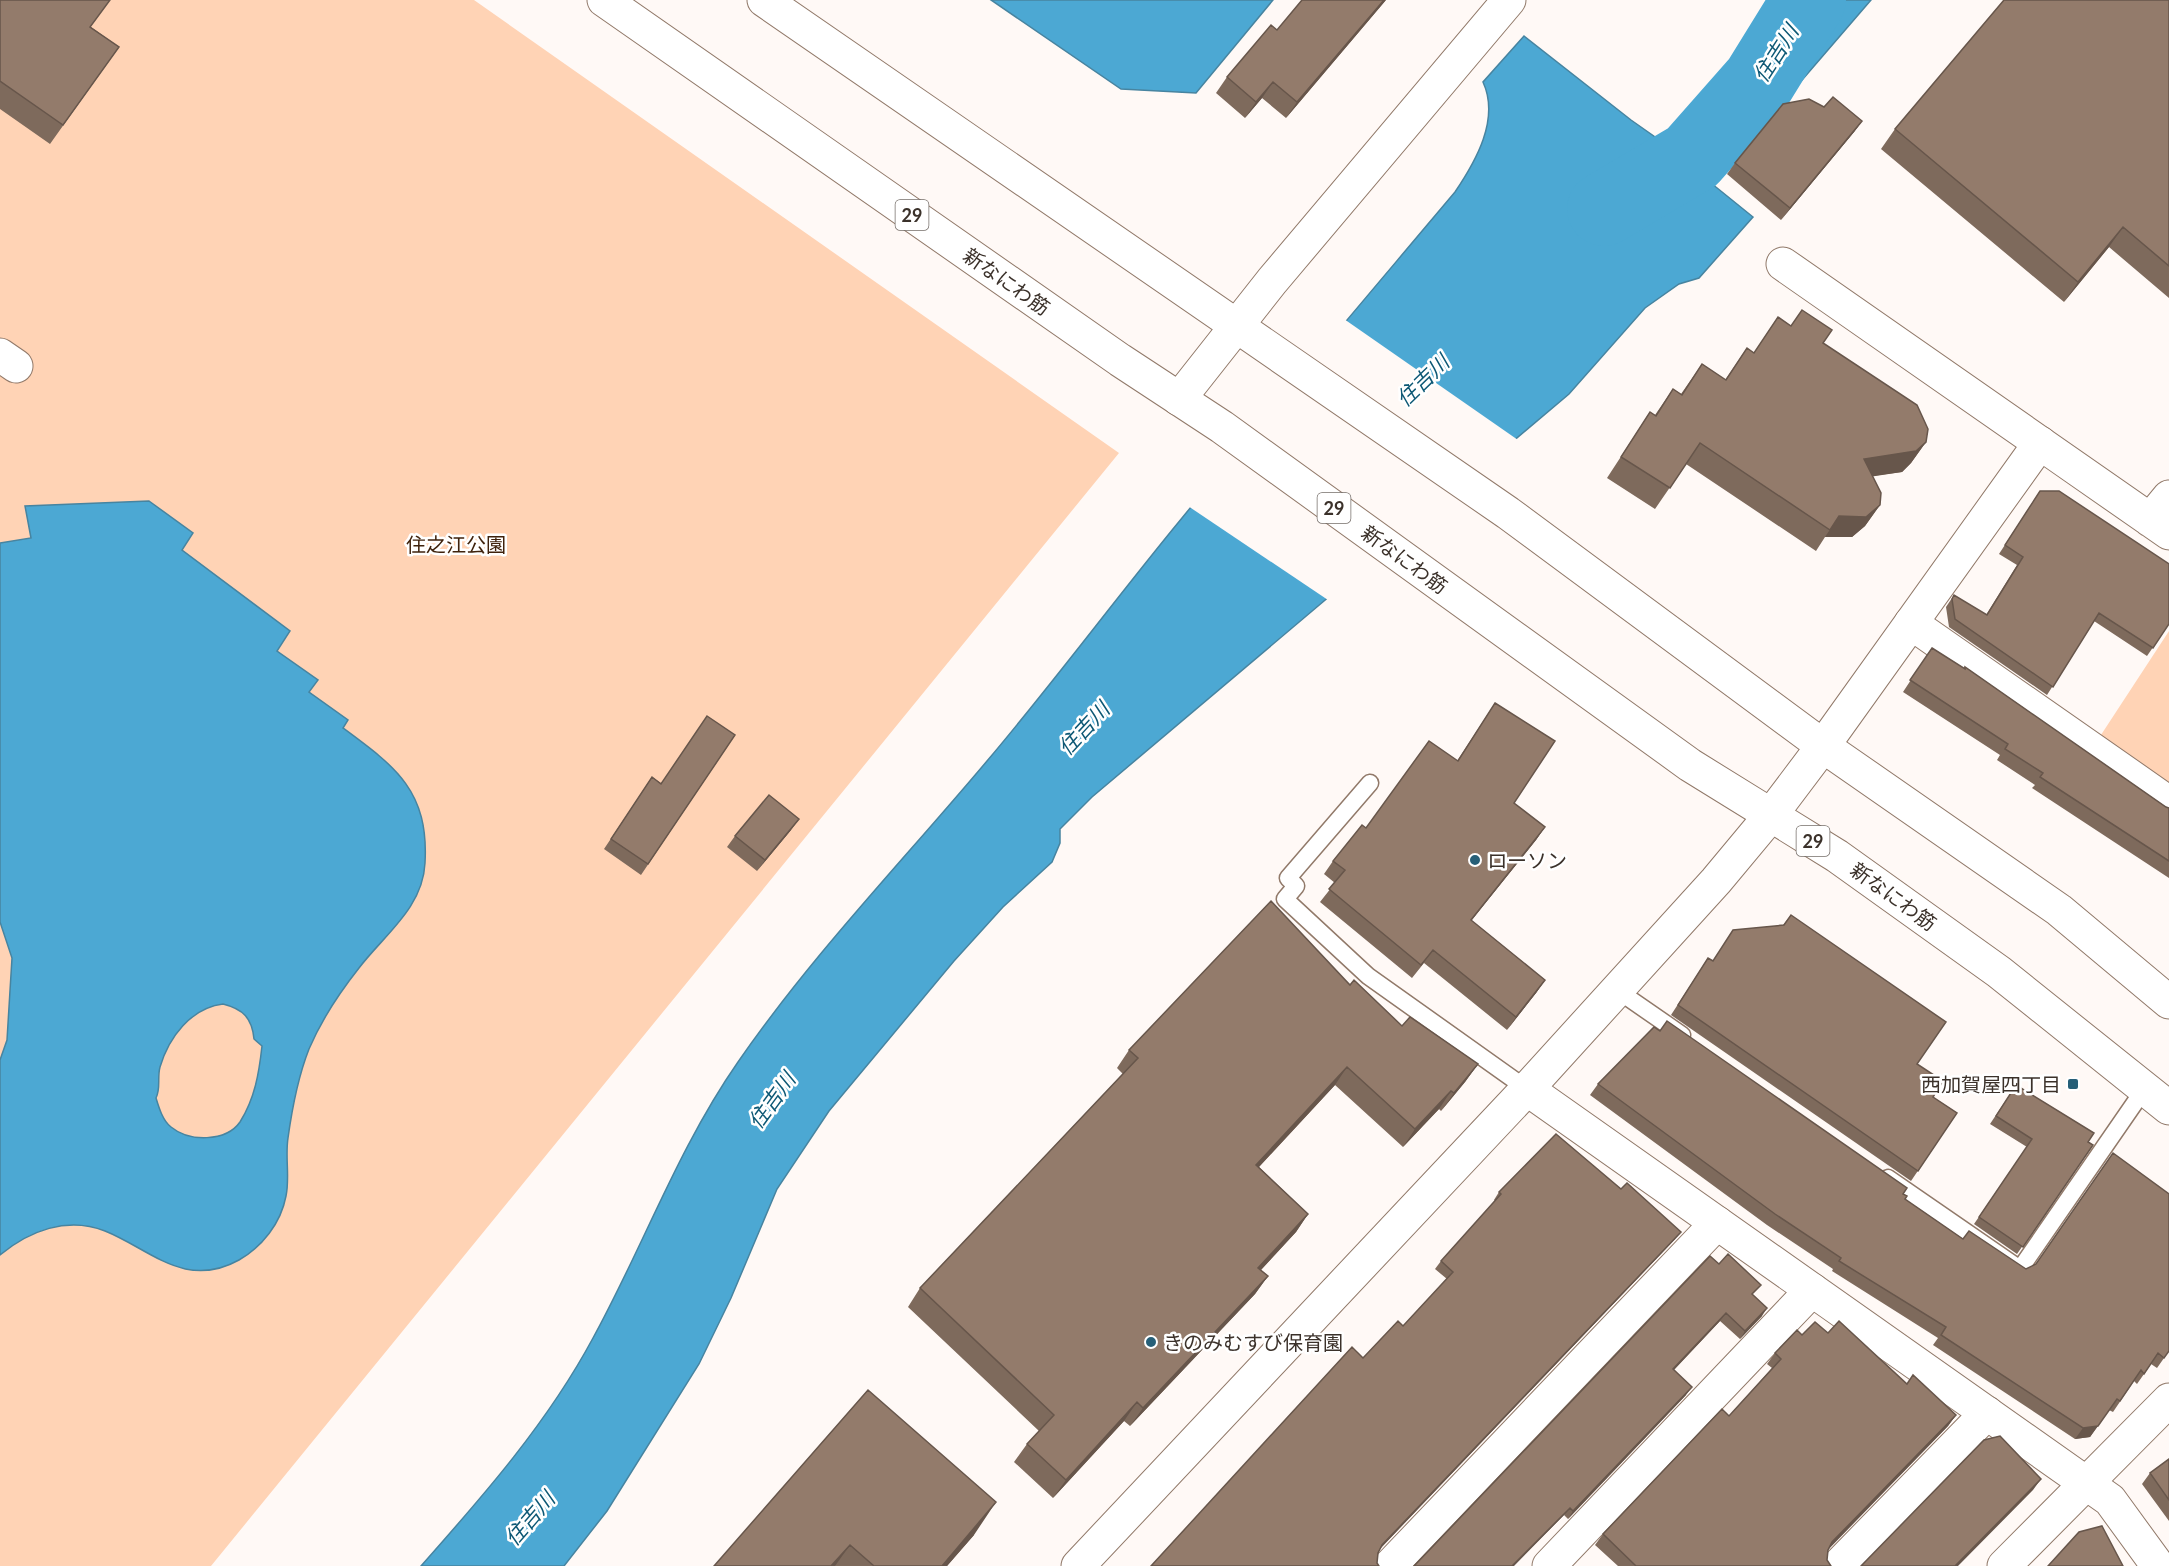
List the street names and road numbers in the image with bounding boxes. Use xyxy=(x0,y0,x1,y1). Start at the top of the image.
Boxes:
road number: 29 xyxy=(896,200,928,230)
street label: 新なにわ筋 xyxy=(959,242,1055,320)
road number: 29 xyxy=(1318,493,1350,523)
street label: 新なにわ筋 xyxy=(1357,520,1453,598)
road number: 29 xyxy=(1796,826,1830,856)
street label: 新なにわ筋 xyxy=(1846,857,1942,935)

